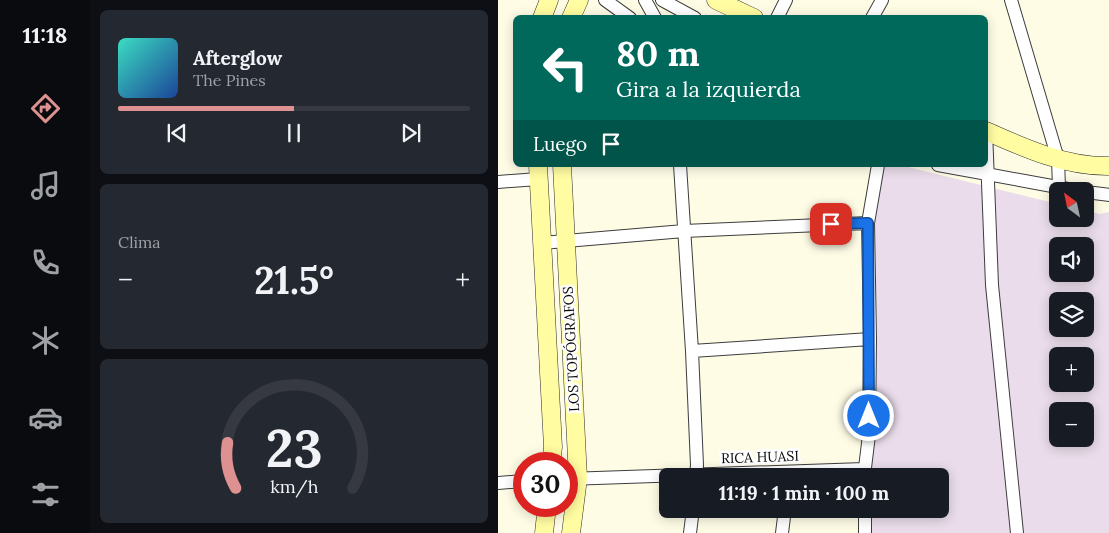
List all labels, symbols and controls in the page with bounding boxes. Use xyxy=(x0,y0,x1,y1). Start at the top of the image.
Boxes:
text: 11:18 xyxy=(23,21,67,49)
text: 80 m xyxy=(616,31,700,76)
icon: left xyxy=(533,35,598,100)
text: Afterglow xyxy=(193,46,282,70)
text: The Pines xyxy=(193,70,266,90)
text: Gira a la izquierda xyxy=(616,75,801,103)
icon: directions xyxy=(28,91,63,126)
icon: previous xyxy=(163,119,191,147)
icon: pause xyxy=(280,119,308,147)
icon: next xyxy=(397,119,425,147)
icon: arrive xyxy=(597,130,625,158)
text: Luego xyxy=(533,132,587,156)
icon: music xyxy=(28,168,63,203)
north arrow xyxy=(1049,182,1094,228)
map controls xyxy=(1049,182,1094,447)
pin xyxy=(810,203,852,245)
icon: arrive xyxy=(817,210,845,238)
text: Clima xyxy=(118,232,161,252)
button: sound xyxy=(1049,237,1094,282)
icon: phone xyxy=(28,245,63,280)
text: 21.5° xyxy=(254,256,334,304)
text: − xyxy=(118,262,133,298)
text: + xyxy=(455,262,470,298)
street label: LOS TOPÓGRAFOS xyxy=(559,286,583,412)
button: layers xyxy=(1049,292,1094,337)
icon: climate xyxy=(28,323,63,358)
button: + xyxy=(1049,347,1094,392)
position arrow xyxy=(842,389,894,441)
icon: car xyxy=(28,400,63,435)
button: − xyxy=(1049,402,1094,447)
text: 23 xyxy=(266,415,322,481)
street label: RICA HUASI xyxy=(721,447,799,467)
speed limit sign: 30 xyxy=(513,452,578,517)
text: km/h xyxy=(270,475,318,498)
icon: filters xyxy=(28,477,63,512)
text: 11:19 · 1 min · 100 m xyxy=(719,481,889,505)

